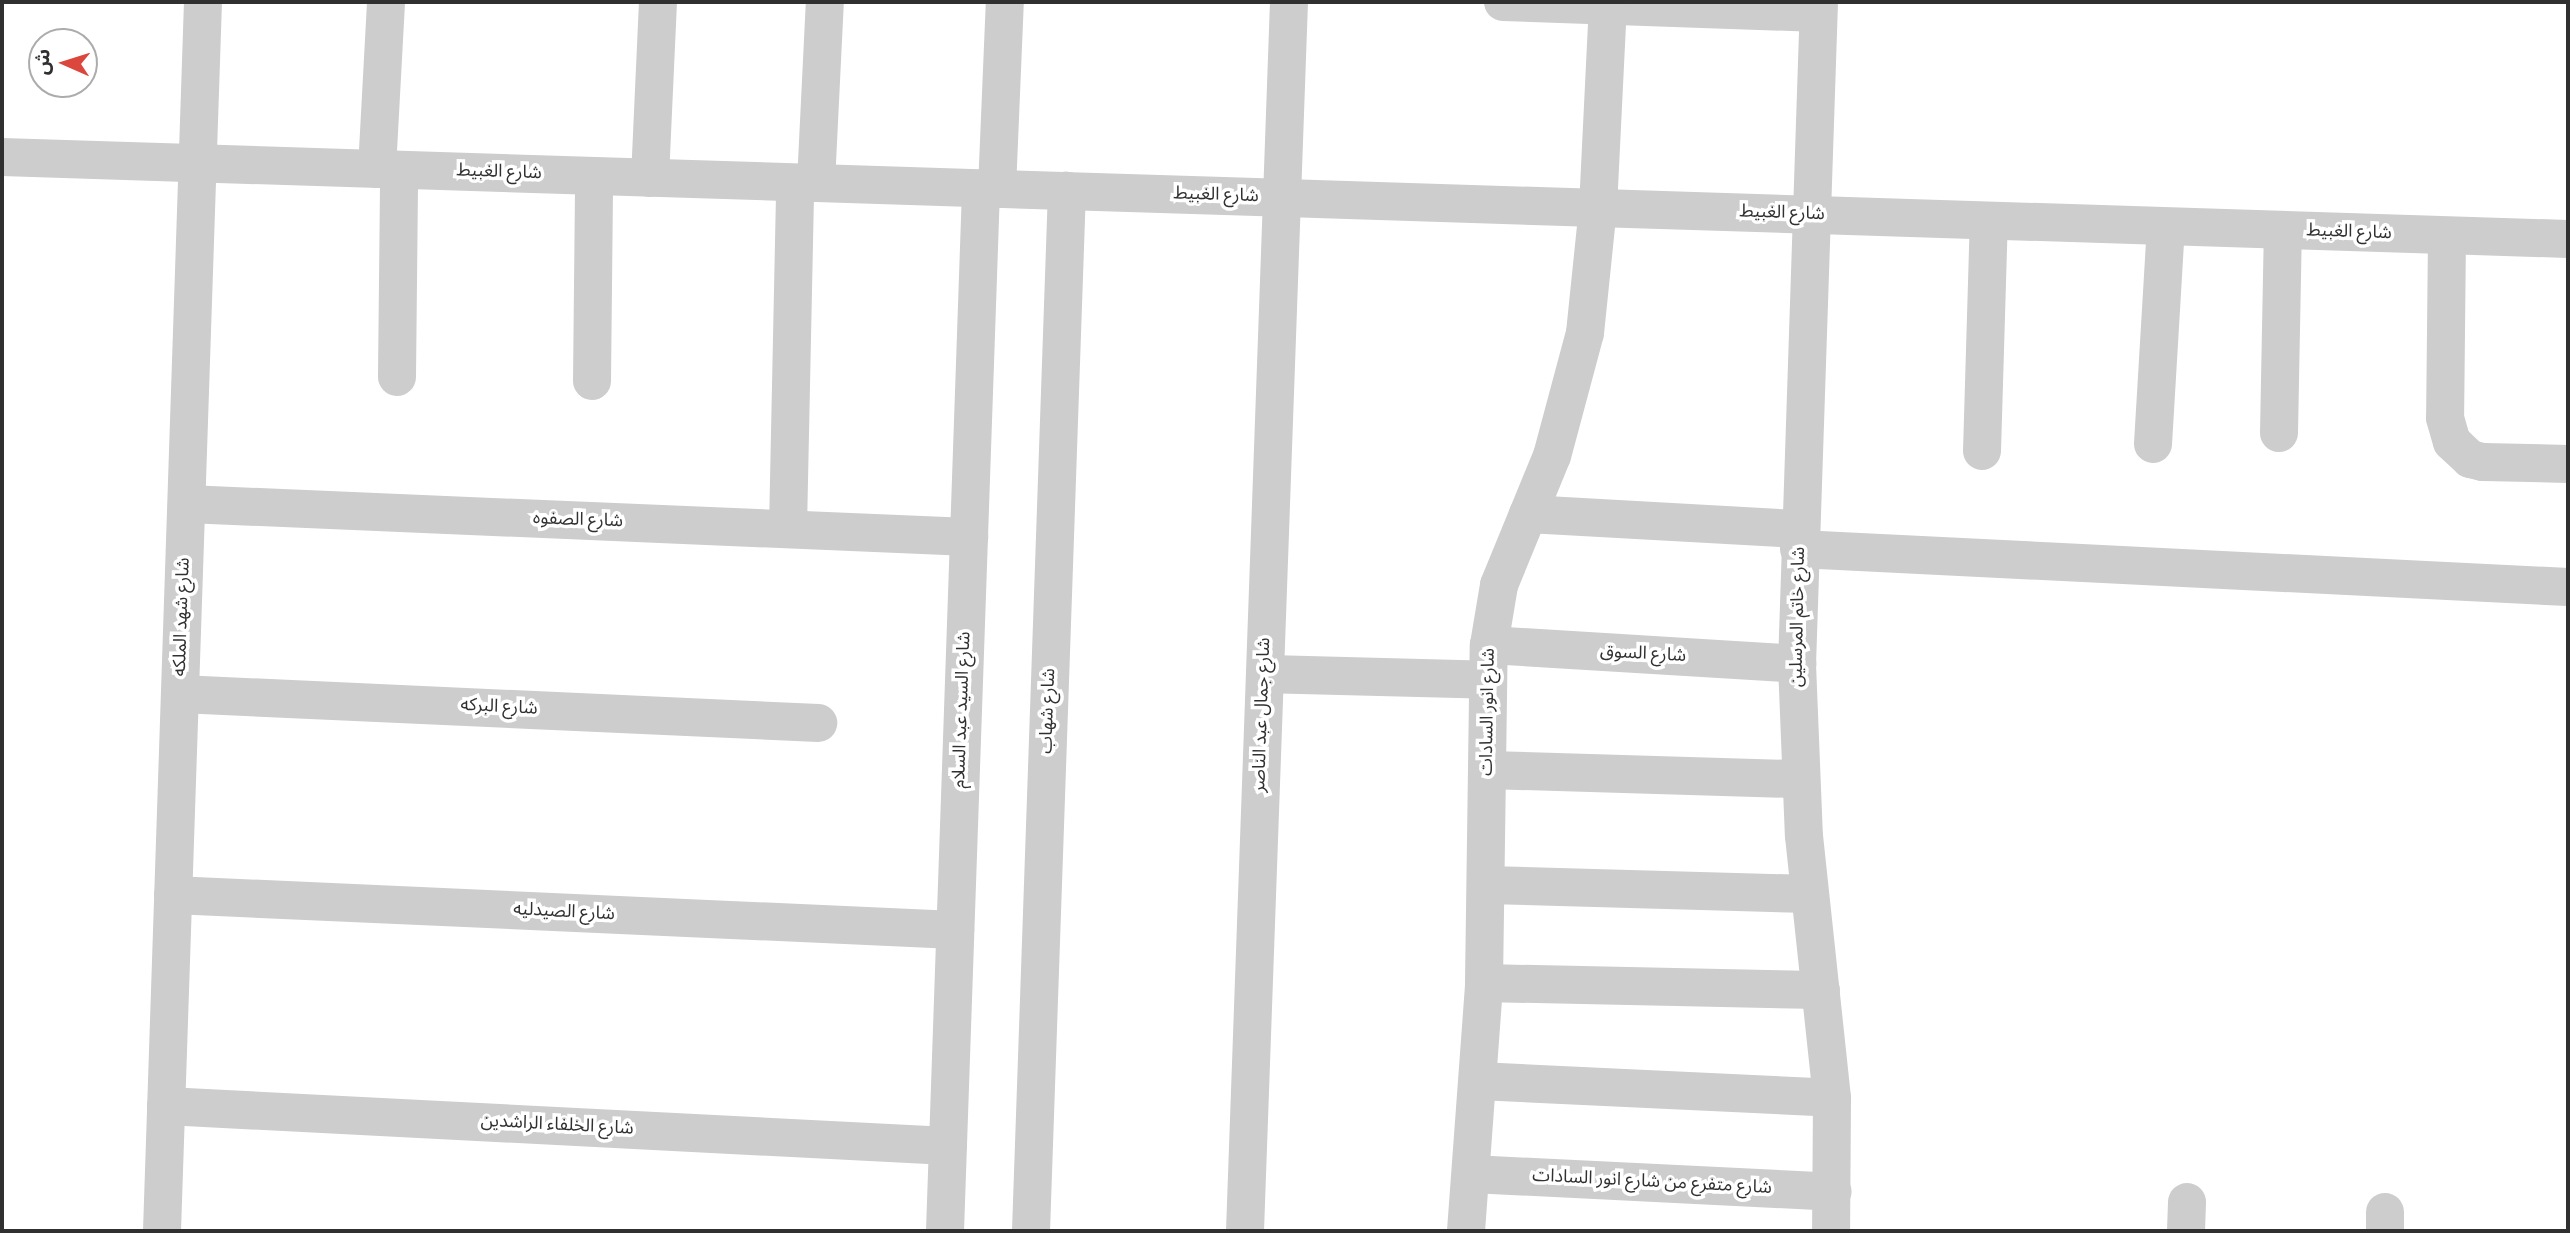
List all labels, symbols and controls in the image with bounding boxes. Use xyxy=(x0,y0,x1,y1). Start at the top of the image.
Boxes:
north arrow xyxy=(28,28,98,98)
text: ش xyxy=(31,48,57,76)
street label: شارع الغبيط xyxy=(456,161,542,185)
street label: شارع الغبيط xyxy=(1173,184,1259,208)
street label: شارع الغبيط xyxy=(1739,202,1825,226)
street label: شارع الغبيط xyxy=(2306,221,2392,245)
street label: شارع الصفوه xyxy=(533,509,623,533)
street label: شارع خاتم المرسلين xyxy=(1787,547,1811,687)
street label: شارع شهد الملكه xyxy=(170,557,196,677)
street label: شارع السيد عبد السلام xyxy=(949,631,977,789)
street label: شارع جمال عبد الناصر xyxy=(1250,637,1276,793)
street label: شارع السوق xyxy=(1599,642,1687,668)
street label: شارع انور السادات xyxy=(1477,648,1501,776)
street label: شارع شهاب xyxy=(1037,668,1061,754)
street label: شارع البركه xyxy=(460,695,538,721)
street label: شارع الصيدليه xyxy=(513,900,615,926)
street label: شارع الخلفاء الراشدين xyxy=(480,1111,634,1141)
street label: شارع متفرع من شارع انور السادات xyxy=(1532,1166,1772,1200)

